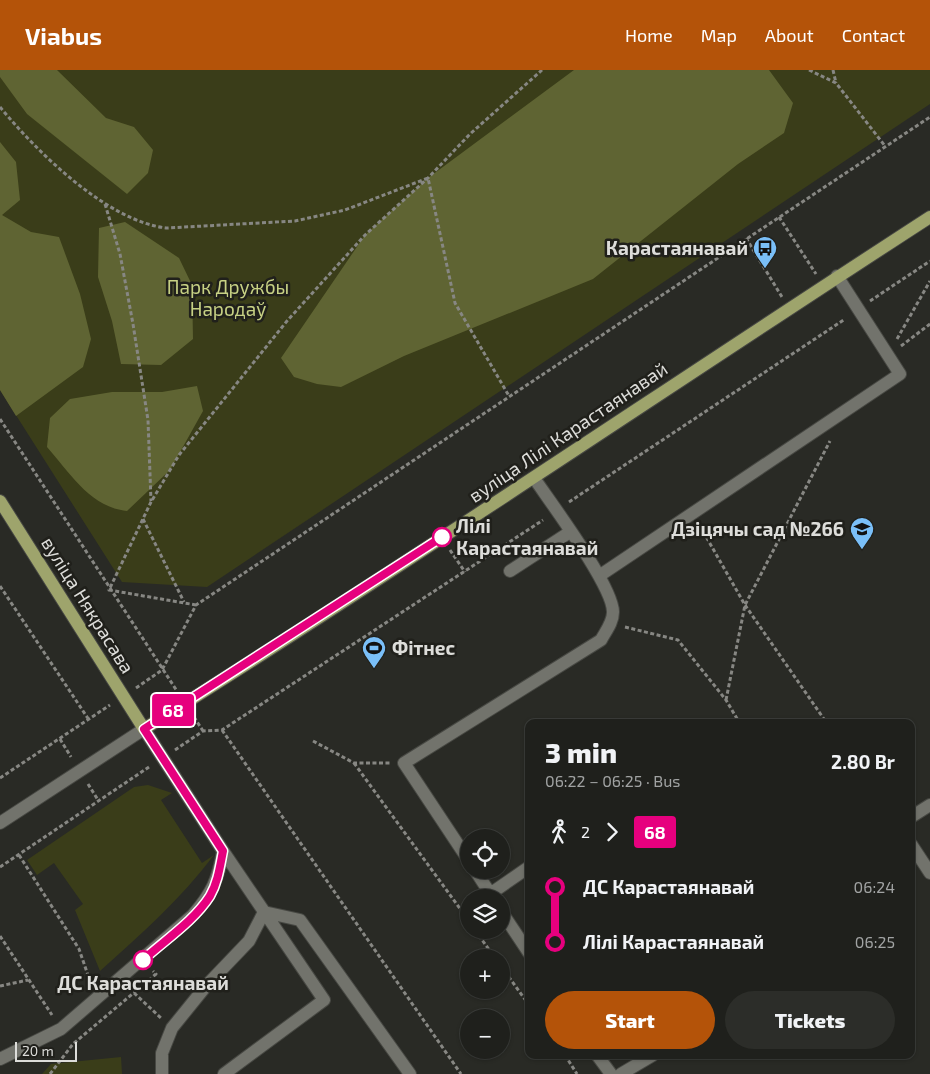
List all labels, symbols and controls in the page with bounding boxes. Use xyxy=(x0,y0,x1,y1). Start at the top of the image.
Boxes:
text: Viabus xyxy=(25,21,102,50)
text: Home xyxy=(625,24,673,46)
text: Map xyxy=(701,24,737,46)
text: About xyxy=(765,24,814,46)
text: Contact xyxy=(842,24,905,46)
bus stop icon: Карастаянавай xyxy=(752,235,778,269)
place label: Карастаянавай xyxy=(606,236,748,259)
park label: Парк Дружбы Народаў xyxy=(167,275,289,321)
street label: вуліца Лілі Карастаянавай xyxy=(464,356,672,508)
place label: Лілі Карастаянавай xyxy=(456,514,598,559)
school or university icon: Дзіцячы сад №266 xyxy=(849,516,875,550)
place label: Дзіцячы сад №266 xyxy=(671,517,844,540)
marker: Лілі Карастаянавай xyxy=(432,527,452,547)
street label: вуліца Някрасава xyxy=(36,532,140,678)
sports icon: Фітнес xyxy=(361,635,387,669)
place label: Фітнес xyxy=(392,636,455,659)
line badge: 68 xyxy=(150,694,196,726)
text: 68 xyxy=(162,699,184,721)
text: 3 min xyxy=(545,735,617,769)
text: 2.80 Br xyxy=(831,750,895,773)
text: 06:22 – 06:25 · Bus xyxy=(545,771,680,790)
icon: walk xyxy=(545,818,573,846)
icon: forward xyxy=(598,818,626,846)
text: 68 xyxy=(644,821,666,843)
text: 2 xyxy=(581,822,590,841)
map controls xyxy=(460,829,510,1059)
button: locate xyxy=(460,829,510,879)
text: ДС Карастаянавай xyxy=(583,875,754,898)
text: 06:24 xyxy=(854,877,895,896)
button: layers xyxy=(460,889,510,939)
text: Лілі Карастаянавай xyxy=(583,930,764,953)
text: 06:25 xyxy=(855,932,895,951)
button: + xyxy=(460,949,510,999)
marker: ДС Карастаянавай xyxy=(133,950,153,970)
place label: ДС Карастаянавай xyxy=(57,971,229,994)
button: Start xyxy=(545,991,715,1049)
button: Tickets xyxy=(725,991,895,1049)
button: − xyxy=(460,1009,510,1059)
scale bar xyxy=(15,1039,78,1062)
text: 20 m xyxy=(22,1042,54,1059)

